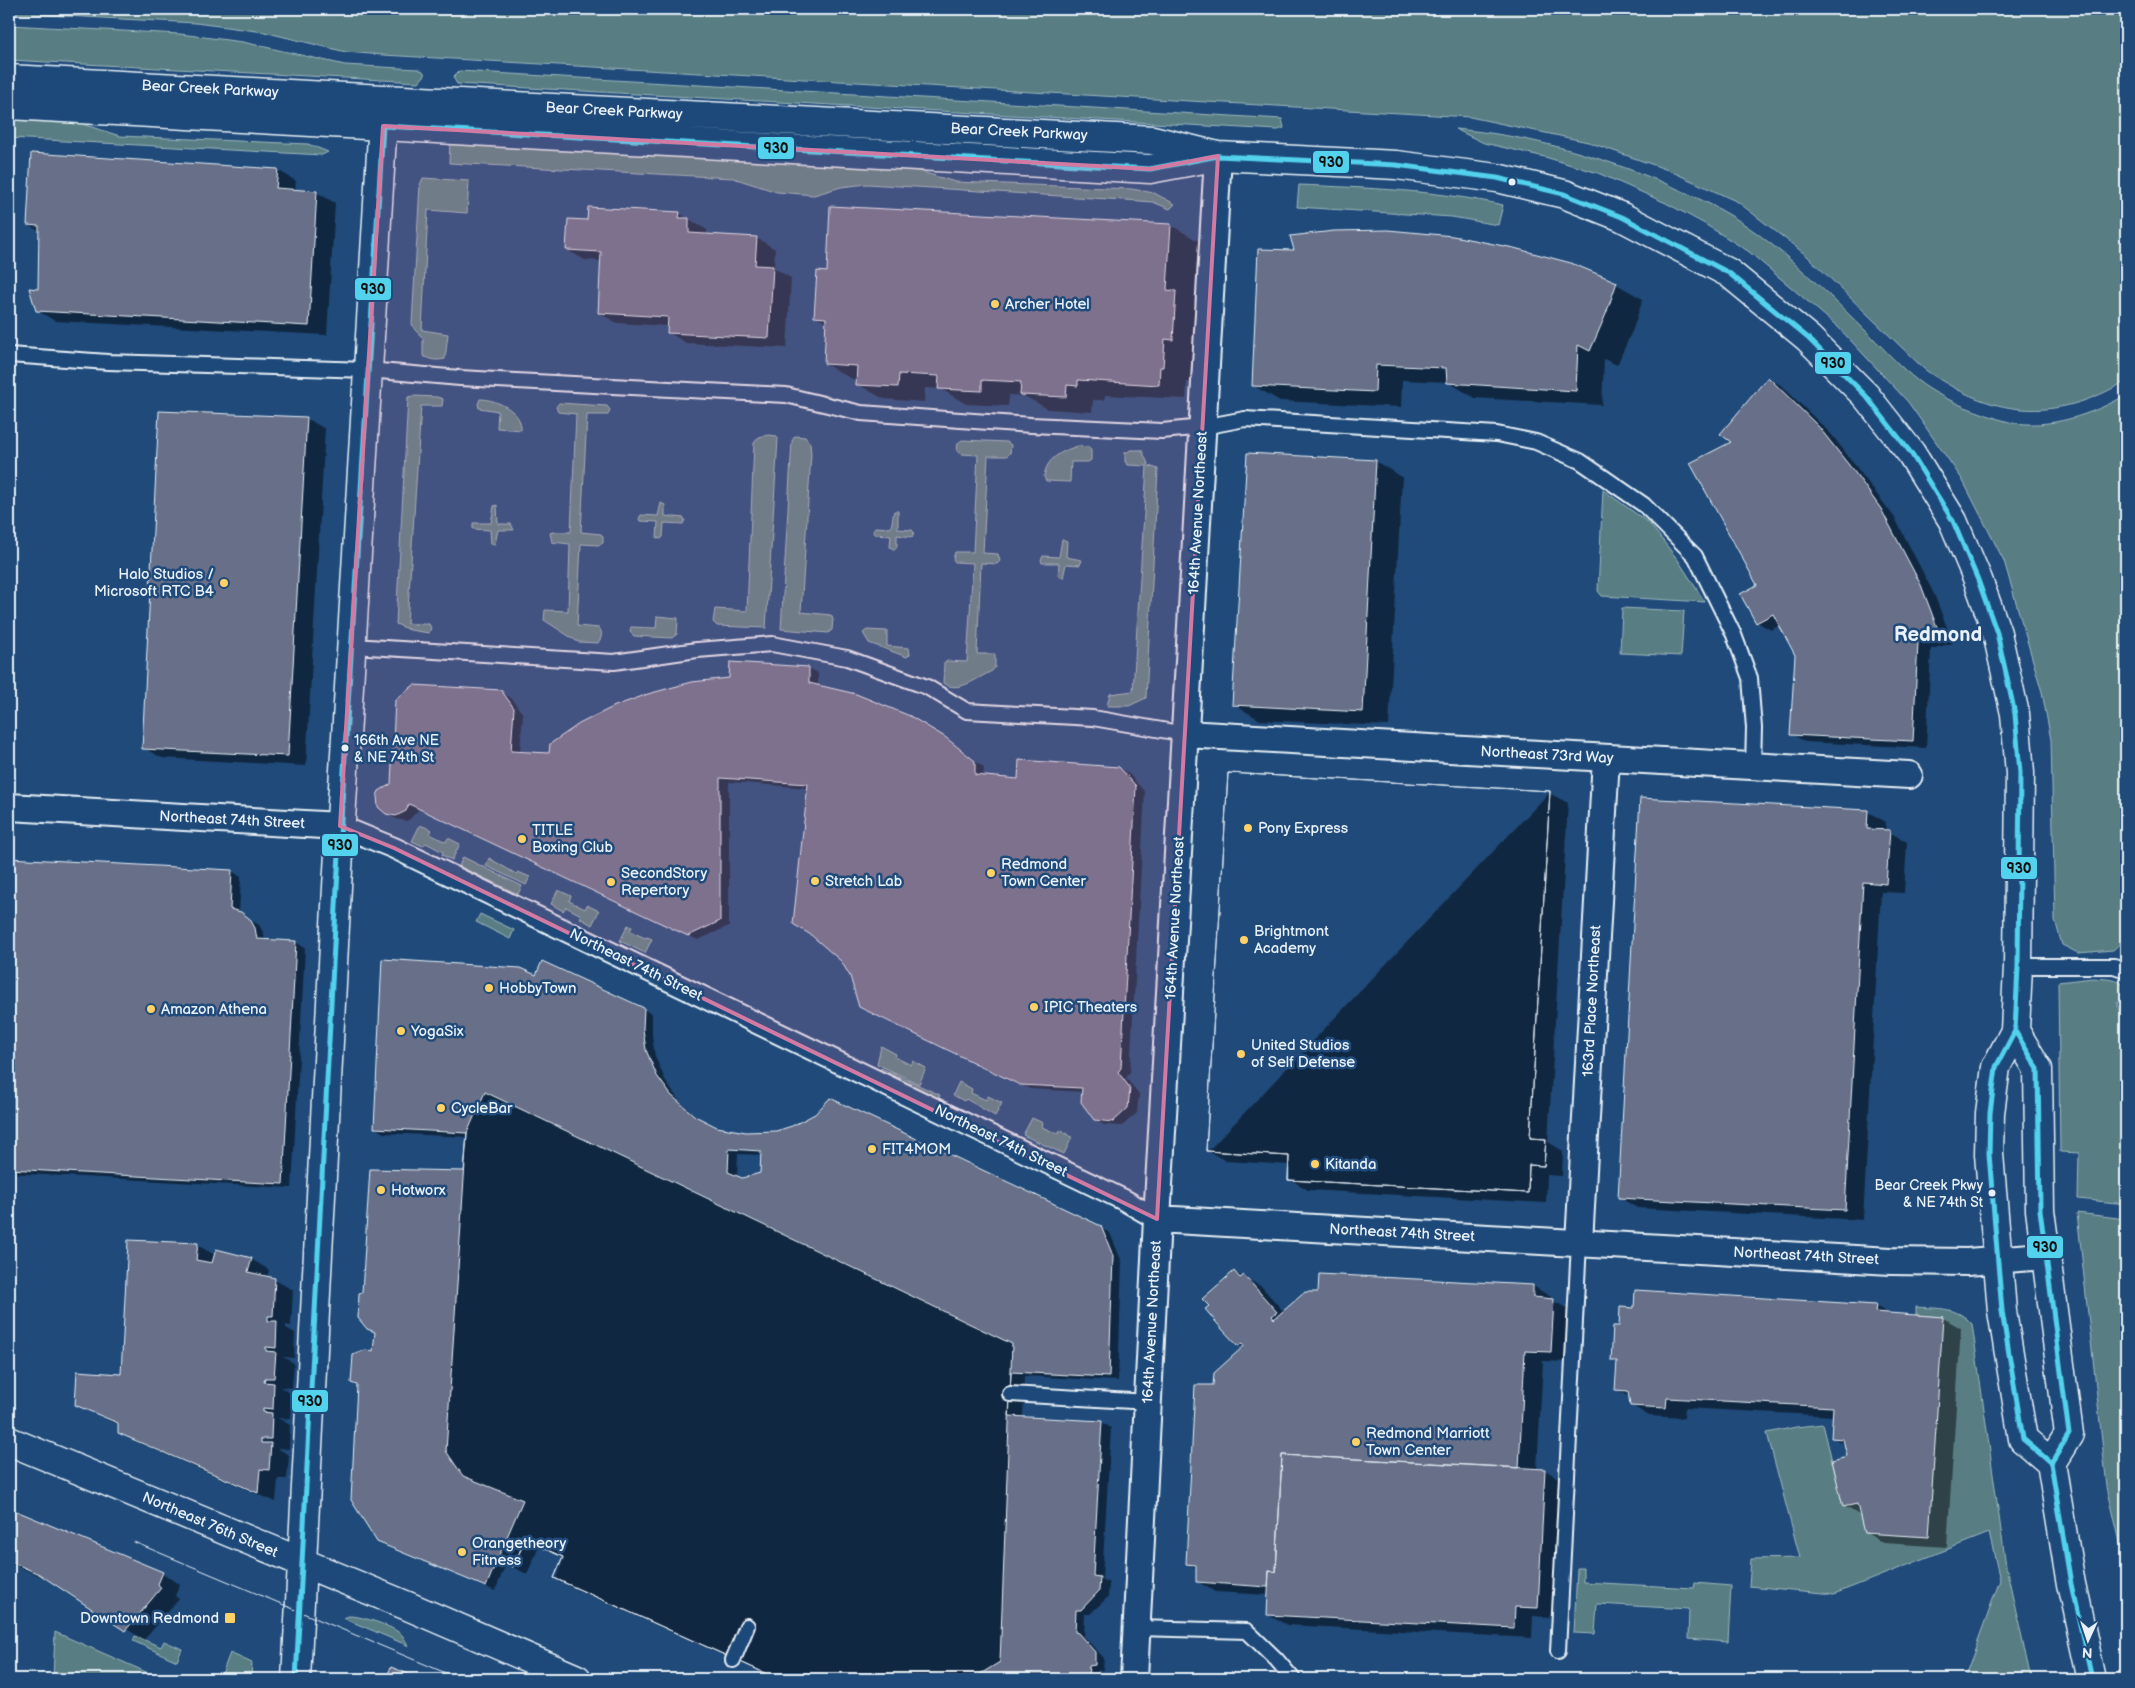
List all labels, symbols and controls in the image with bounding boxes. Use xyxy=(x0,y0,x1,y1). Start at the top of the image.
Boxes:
street label: Bear Creek Parkway xyxy=(141,76,279,102)
street label: Bear Creek Parkway xyxy=(545,98,683,124)
street label: Bear Creek Parkway xyxy=(950,119,1088,145)
line badge: 930 xyxy=(757,136,795,160)
text: 930 xyxy=(763,140,789,157)
line badge: 930 xyxy=(1312,150,1350,174)
text: 930 xyxy=(1318,154,1344,171)
unlabelled marker xyxy=(1507,177,1517,187)
line badge: 930 xyxy=(354,277,392,301)
text: 930 xyxy=(360,281,386,298)
place label: Archer Hotel xyxy=(1005,295,1090,314)
marker: Archer Hotel xyxy=(989,298,1001,310)
line badge: 930 xyxy=(1814,351,1852,375)
text: 930 xyxy=(1820,355,1846,372)
street label: 164th Avenue Northeast xyxy=(1184,431,1212,595)
place label: Halo Studios / Microsoft RTC B4 xyxy=(94,565,214,601)
marker: Halo Studios / Microsoft RTC B4 xyxy=(218,577,230,589)
district label: Redmond xyxy=(1894,623,1982,647)
place label: 166th Ave NE & NE 74th St xyxy=(354,732,439,766)
street label: Northeast 73rd Way xyxy=(1480,742,1614,768)
marker: 166th Ave NE & NE 74th St xyxy=(340,743,350,753)
street label: Northeast 74th Street xyxy=(159,807,306,833)
place label: Pony Express xyxy=(1258,819,1349,838)
place label: TITLE Boxing Club xyxy=(532,821,613,857)
marker: Pony Express xyxy=(1242,822,1254,834)
line badge: 930 xyxy=(321,833,359,857)
marker: TITLE Boxing Club xyxy=(516,833,528,845)
street label: 164th Avenue Northeast xyxy=(1161,836,1189,1000)
text: 930 xyxy=(327,837,353,854)
place label: Redmond Town Center xyxy=(1001,855,1087,891)
line badge: 930 xyxy=(2000,856,2038,880)
text: 930 xyxy=(2006,860,2032,877)
place label: SecondStory Repertory xyxy=(621,864,707,900)
marker: Redmond Town Center xyxy=(985,867,997,879)
place label: Stretch Lab xyxy=(825,872,903,891)
marker: Stretch Lab xyxy=(809,875,821,887)
marker: SecondStory Repertory xyxy=(605,876,617,888)
place label: Brightmont Academy xyxy=(1254,922,1329,958)
street label: 163rd Place Northeast xyxy=(1579,924,1605,1077)
street label: Northeast 74th Street xyxy=(566,925,706,1006)
marker: Brightmont Academy xyxy=(1238,934,1250,946)
place label: HobbyTown xyxy=(499,979,576,998)
marker: HobbyTown xyxy=(483,982,495,994)
place label: IPIC Theaters xyxy=(1044,998,1138,1017)
place label: Amazon Athena xyxy=(161,1000,267,1019)
marker: IPIC Theaters xyxy=(1028,1001,1040,1013)
marker: Amazon Athena xyxy=(145,1003,157,1015)
place label: YogaSix xyxy=(410,1022,464,1041)
marker: YogaSix xyxy=(395,1025,407,1037)
place label: United Studios of Self Defense xyxy=(1251,1036,1355,1072)
marker: United Studios of Self Defense xyxy=(1235,1048,1247,1060)
place label: CycleBar xyxy=(451,1099,513,1118)
street label: Northeast 74th Street xyxy=(931,1101,1071,1182)
marker: CycleBar xyxy=(435,1102,447,1114)
place label: FIT4MOM xyxy=(882,1140,951,1159)
marker: FIT4MOM xyxy=(866,1143,878,1155)
place label: Kitanda xyxy=(1325,1155,1376,1174)
marker: Kitanda xyxy=(1309,1158,1321,1170)
place label: Bear Creek Pkwy & NE 74th St xyxy=(1875,1177,1984,1211)
place label: Hotworx xyxy=(391,1181,446,1200)
marker: Hotworx xyxy=(375,1184,387,1196)
marker: Bear Creek Pkwy & NE 74th St xyxy=(1987,1188,1997,1198)
street label: Northeast 74th Street xyxy=(1329,1220,1476,1246)
line badge: 930 xyxy=(2026,1235,2064,1259)
text: 930 xyxy=(2032,1239,2058,1256)
street label: 164th Avenue Northeast xyxy=(1138,1240,1166,1404)
street label: Northeast 74th Street xyxy=(1733,1243,1880,1269)
line badge: 930 xyxy=(291,1389,329,1413)
text: 930 xyxy=(297,1393,323,1410)
place label: Redmond Marriott Town Center xyxy=(1366,1424,1490,1460)
marker: Redmond Marriott Town Center xyxy=(1350,1436,1362,1448)
street label: Northeast 76th Street xyxy=(139,1488,281,1562)
place label: Orangetheory Fitness xyxy=(472,1534,567,1570)
marker: Orangetheory Fitness xyxy=(456,1546,468,1558)
place label: Downtown Redmond xyxy=(80,1609,219,1628)
marker: Downtown Redmond xyxy=(223,1611,237,1625)
north arrow xyxy=(2062,1616,2112,1666)
text: N xyxy=(2082,1644,2093,1661)

